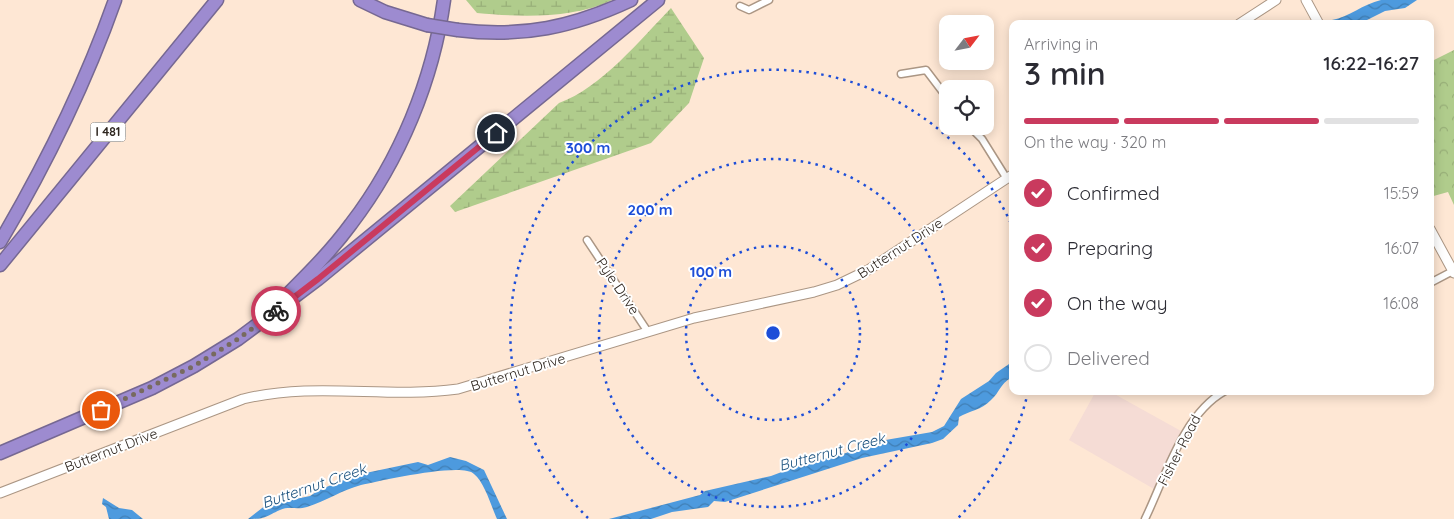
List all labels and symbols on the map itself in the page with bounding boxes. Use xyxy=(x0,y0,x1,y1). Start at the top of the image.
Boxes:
north arrow xyxy=(939,15,994,70)
pin xyxy=(475,112,517,154)
road number: I 481 xyxy=(90,122,126,142)
text: 300 m xyxy=(566,138,610,157)
text: 200 m xyxy=(628,200,673,219)
street label: Butternut Drive xyxy=(854,214,946,282)
street label: Pyle Drive xyxy=(592,254,644,318)
text: 100 m xyxy=(690,262,732,281)
courier xyxy=(251,286,301,336)
centre of rings xyxy=(764,324,782,342)
street label: Butternut Drive xyxy=(468,349,568,395)
pin xyxy=(80,389,122,431)
street label: Fisher Road xyxy=(1153,411,1205,489)
street label: Butternut Drive xyxy=(62,424,160,476)
water label: Butternut Creek xyxy=(777,428,889,475)
water label: Butternut Creek xyxy=(259,458,370,512)

